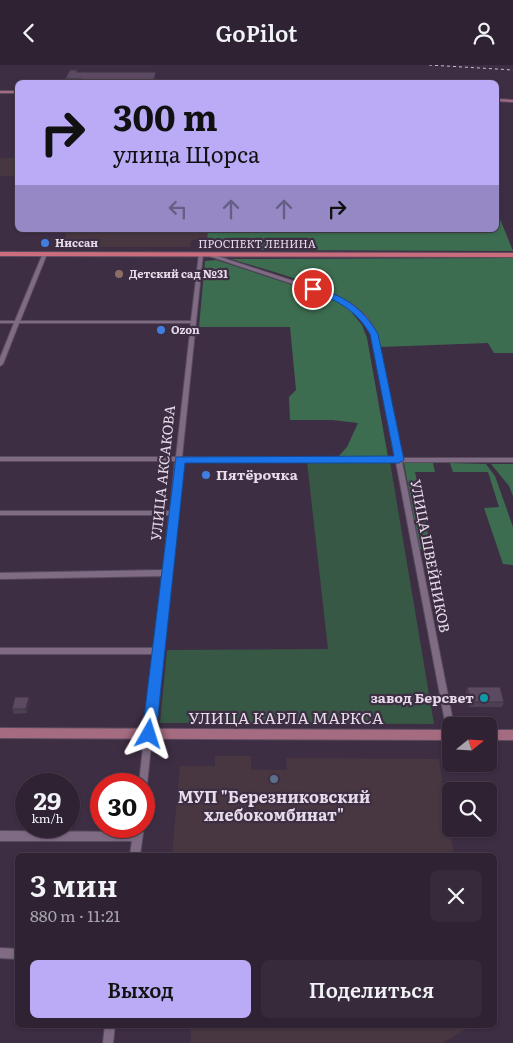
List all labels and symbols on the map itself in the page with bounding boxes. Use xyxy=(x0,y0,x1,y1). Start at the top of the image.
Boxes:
place label: Ниссан xyxy=(55,234,98,250)
street label: ПРОСПЕКТ ЛЕНИНА xyxy=(198,235,316,251)
marker: Ниссан xyxy=(39,237,51,249)
place label: Детский сад №31 xyxy=(129,265,228,281)
marker: Детский сад №31 xyxy=(113,268,125,280)
pin xyxy=(292,268,334,310)
place label: Ozon xyxy=(171,321,200,337)
marker: Ozon xyxy=(155,324,167,336)
street label: УЛИЦА АКСАКОВА xyxy=(145,403,179,542)
place label: Пятёрочка xyxy=(216,464,299,484)
marker: Пятёрочка xyxy=(200,469,212,481)
street label: УЛИЦА ШВЕЙНИКОВ xyxy=(406,478,456,634)
place label: завод Берсвет xyxy=(370,687,474,707)
marker: завод Берсвет xyxy=(478,692,490,704)
street label: УЛИЦА КАРЛА МАРКСА xyxy=(188,705,384,729)
position arrow xyxy=(122,707,174,759)
north arrow xyxy=(442,717,498,773)
speed limit sign: 30 xyxy=(90,773,155,838)
marker: МУП "Березниковский хлебокомбинат" xyxy=(268,773,280,785)
place label: МУП "Березниковский хлебокомбинат" xyxy=(178,784,370,826)

